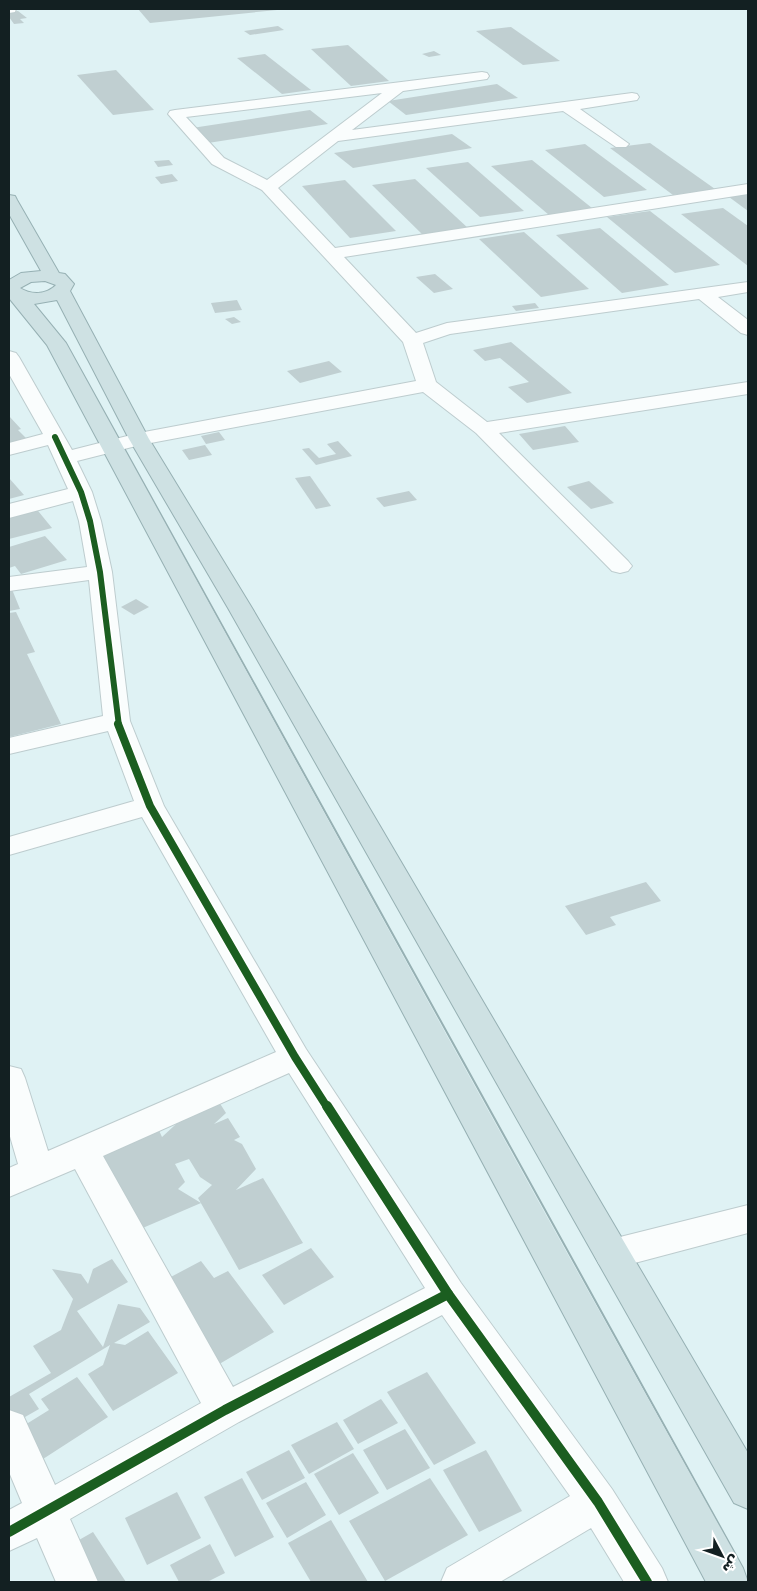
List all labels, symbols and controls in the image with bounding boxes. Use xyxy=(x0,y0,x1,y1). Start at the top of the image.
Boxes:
north arrow xyxy=(697,1531,747,1581)
text: ش xyxy=(719,1552,744,1577)

